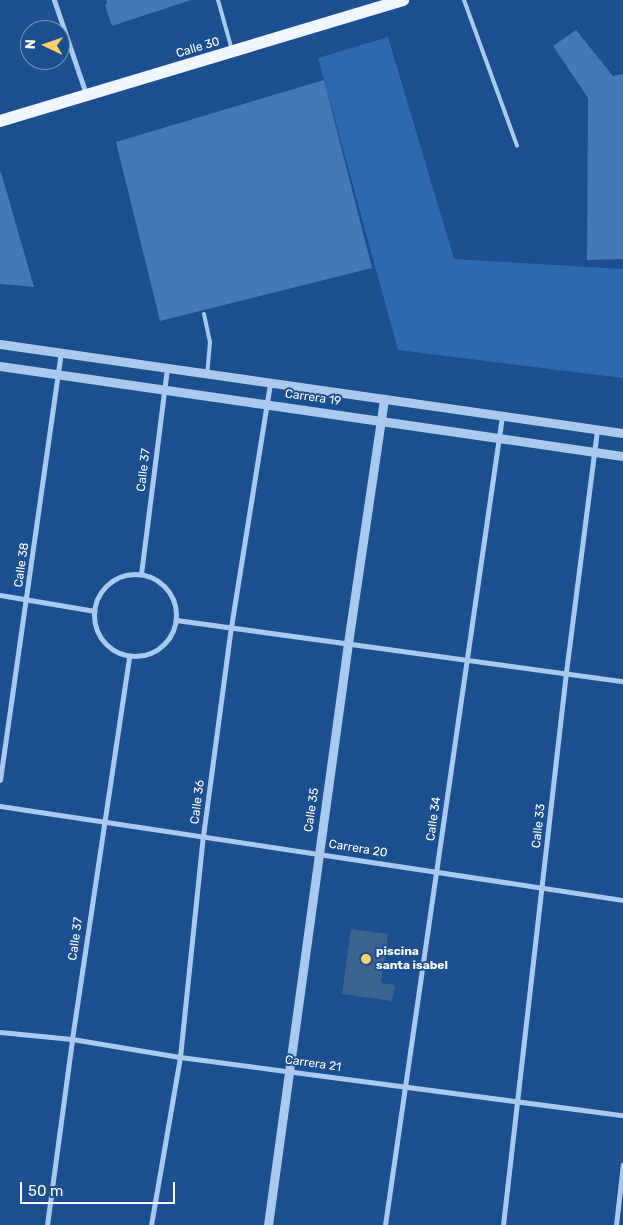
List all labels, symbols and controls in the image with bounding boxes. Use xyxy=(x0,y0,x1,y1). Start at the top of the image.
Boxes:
north arrow xyxy=(20,20,70,70)
street label: Calle 30 xyxy=(174,35,222,61)
text: N xyxy=(22,39,39,50)
street label: Carrera 19 xyxy=(284,387,342,409)
street label: Calle 37 xyxy=(134,448,154,492)
street label: Calle 38 xyxy=(12,542,32,588)
street label: Calle 36 xyxy=(188,779,208,825)
street label: Calle 35 xyxy=(302,787,322,833)
street label: Calle 34 xyxy=(424,796,444,842)
street label: Calle 33 xyxy=(530,803,548,849)
street label: Carrera 20 xyxy=(328,837,388,861)
street label: Calle 37 xyxy=(66,916,86,962)
place label: piscina santa isabel xyxy=(376,945,448,973)
marker: piscina santa isabel xyxy=(360,953,372,965)
street label: Carrera 21 xyxy=(284,1053,342,1075)
scale bar xyxy=(22,1172,178,1204)
text: 50 m xyxy=(28,1182,63,1200)

